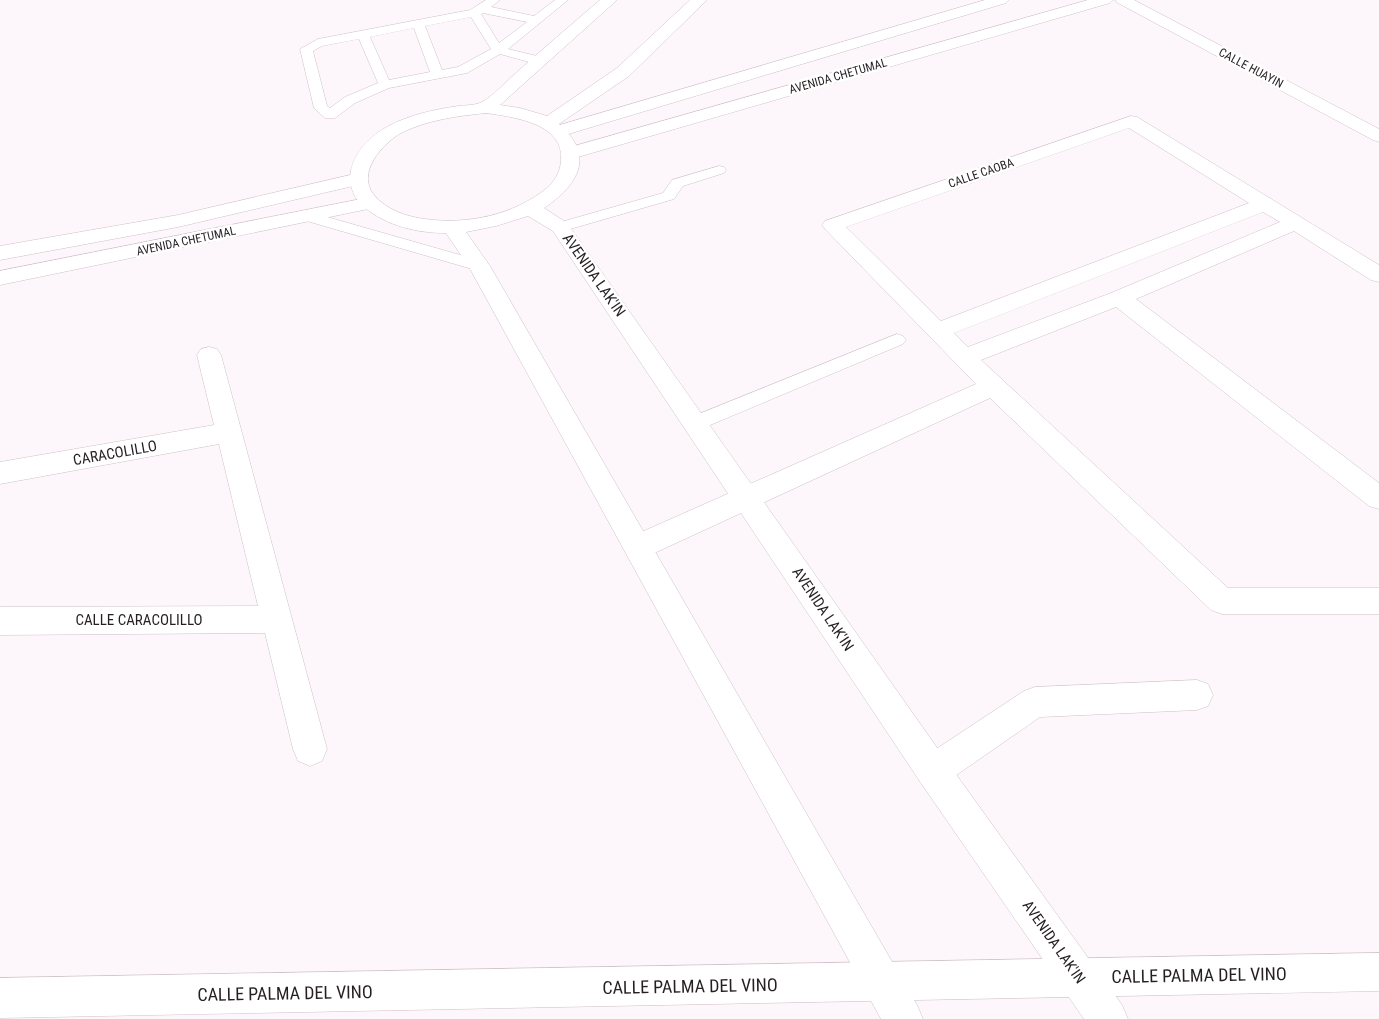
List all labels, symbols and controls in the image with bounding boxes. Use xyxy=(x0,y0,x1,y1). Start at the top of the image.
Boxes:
street label: CALLE HUAYIN xyxy=(1216,45,1286,91)
street label: AVENIDA CHETUMAL xyxy=(788,55,889,97)
street label: CALLE CAOBA xyxy=(946,155,1016,191)
street label: AVENIDA CHETUMAL xyxy=(135,224,237,258)
street label: AVENIDA LAK'IN xyxy=(559,230,629,320)
street label: CARACOLILLO xyxy=(72,437,158,469)
street label: AVENIDA LAK'IN xyxy=(788,564,858,654)
street label: CALLE CARACOLILLO xyxy=(75,611,203,629)
street label: AVENIDA LAK'IN xyxy=(1019,897,1089,987)
street label: CALLE PALMA DEL VINO xyxy=(1111,963,1287,987)
street label: CALLE PALMA DEL VINO xyxy=(602,974,778,998)
street label: CALLE PALMA DEL VINO xyxy=(197,981,373,1005)

